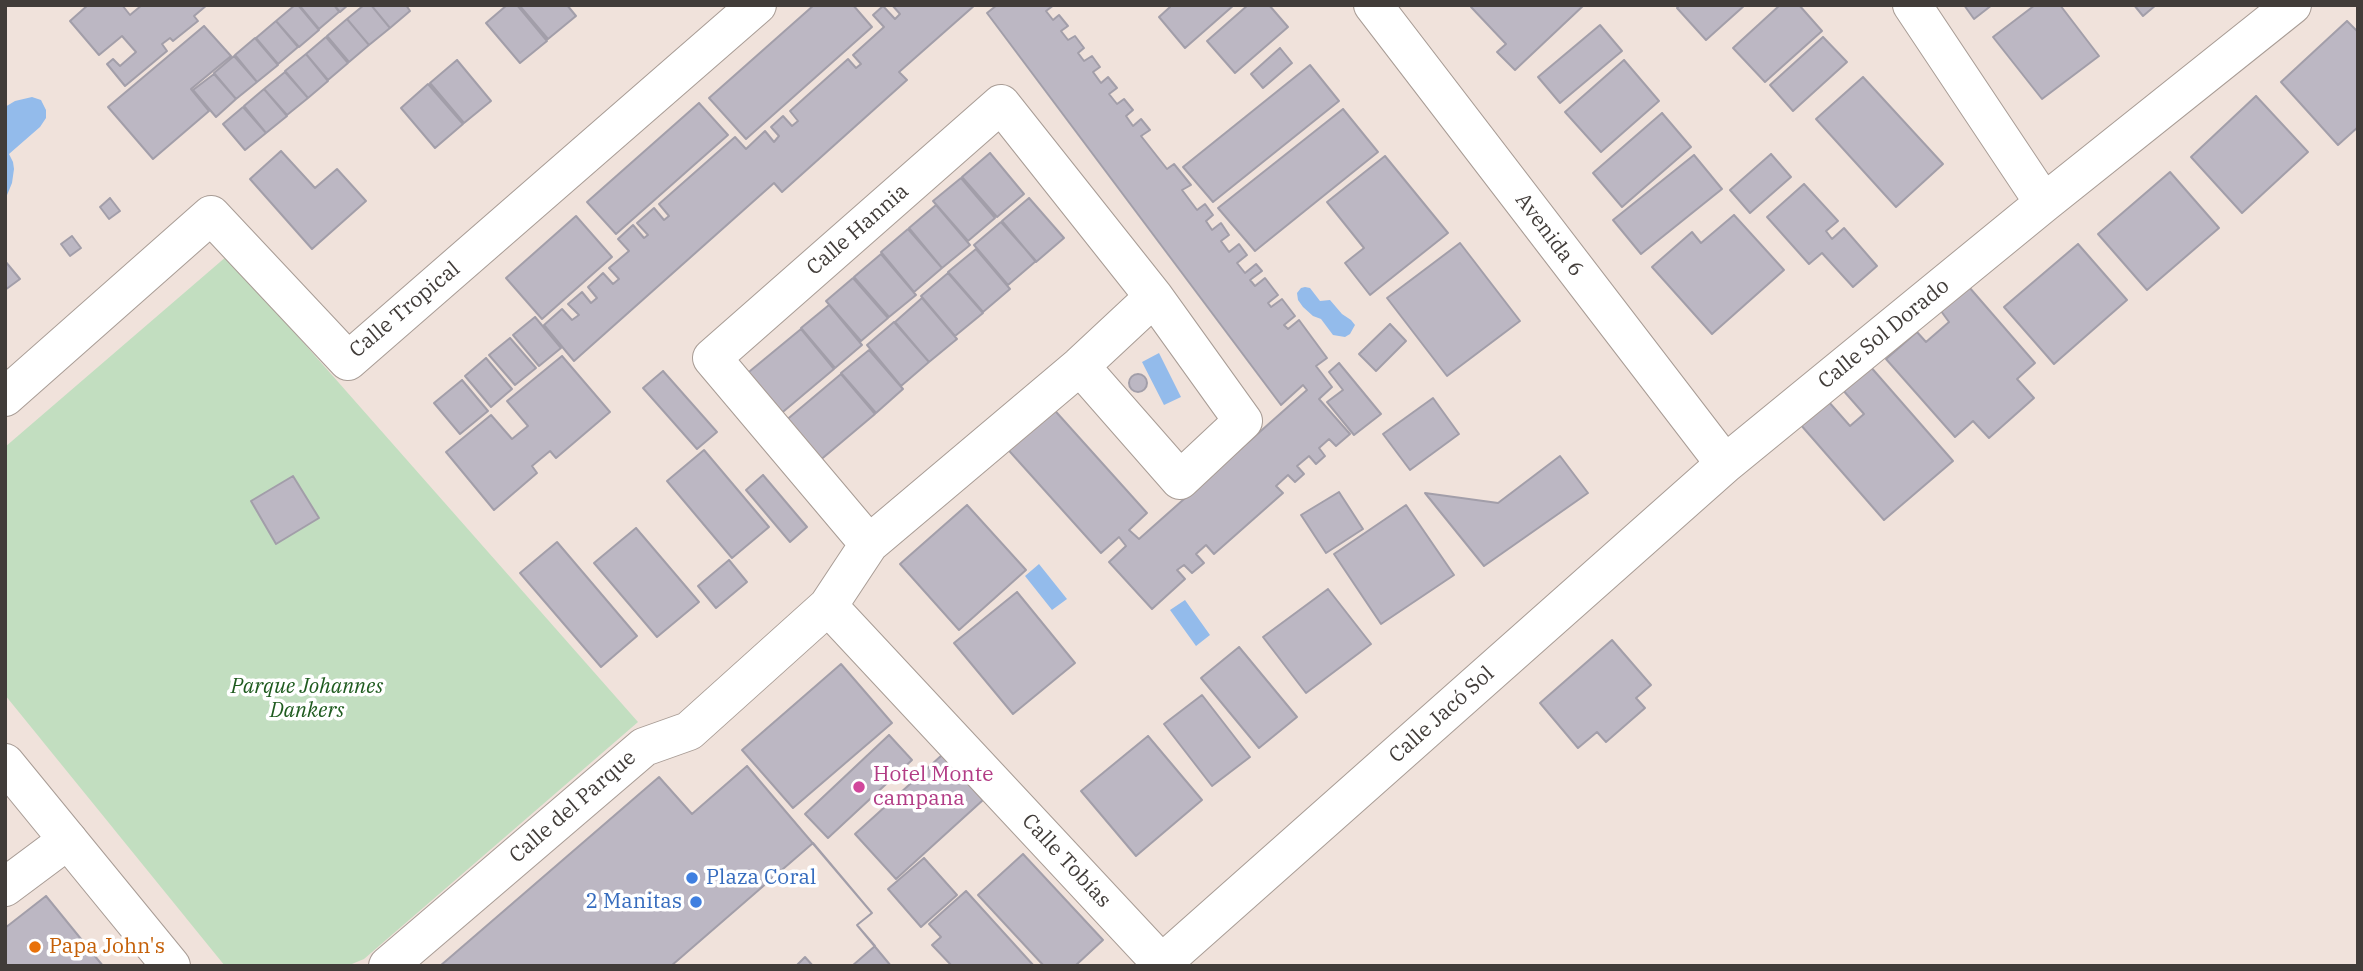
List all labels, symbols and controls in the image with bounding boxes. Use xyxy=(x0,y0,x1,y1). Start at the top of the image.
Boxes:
street label: Calle Hannia xyxy=(802,179,914,281)
street label: Avenida 6 xyxy=(1509,188,1589,282)
street label: Calle Tropical xyxy=(345,257,465,363)
street label: Calle Sol Dorado xyxy=(1813,274,1955,394)
street label: Calle Jacó Sol xyxy=(1384,661,1500,769)
park label: Parque Johannes Dankers xyxy=(231,674,383,724)
street label: Calle del Parque xyxy=(505,745,641,869)
place label: Hotel Monte campana xyxy=(873,762,993,812)
marker: Hotel Monte campana xyxy=(851,779,867,795)
street label: Calle Tobías xyxy=(1016,809,1116,913)
place label: Plaza Coral xyxy=(706,865,816,891)
marker: Plaza Coral xyxy=(684,870,700,886)
place label: 2 Manitas xyxy=(586,889,682,915)
marker: 2 Manitas xyxy=(688,894,704,910)
place label: Papa John's xyxy=(49,934,165,960)
marker: Papa John's xyxy=(27,939,43,955)

